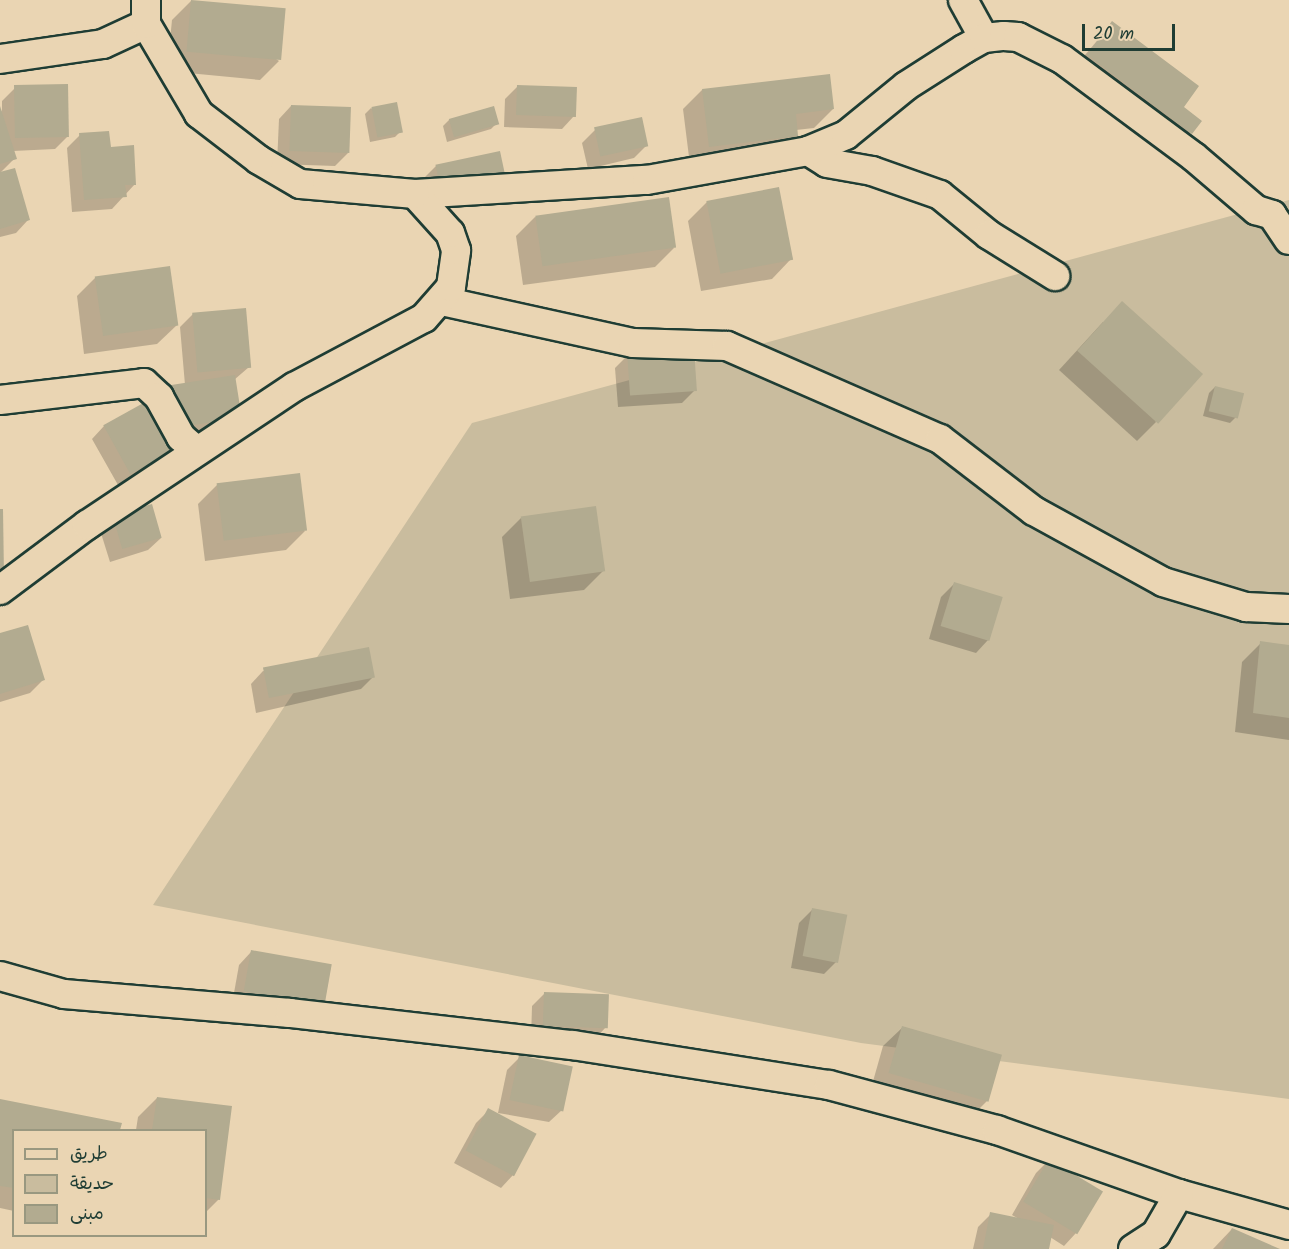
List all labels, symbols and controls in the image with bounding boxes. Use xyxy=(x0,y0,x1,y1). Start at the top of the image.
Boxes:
scale bar xyxy=(1085,12,1178,50)
text: 20 m xyxy=(1093,20,1134,49)
legend xyxy=(12,1129,207,1237)
text: طريق xyxy=(70,1140,108,1169)
text: حديقة xyxy=(70,1170,114,1199)
text: مبنى xyxy=(70,1200,104,1229)

